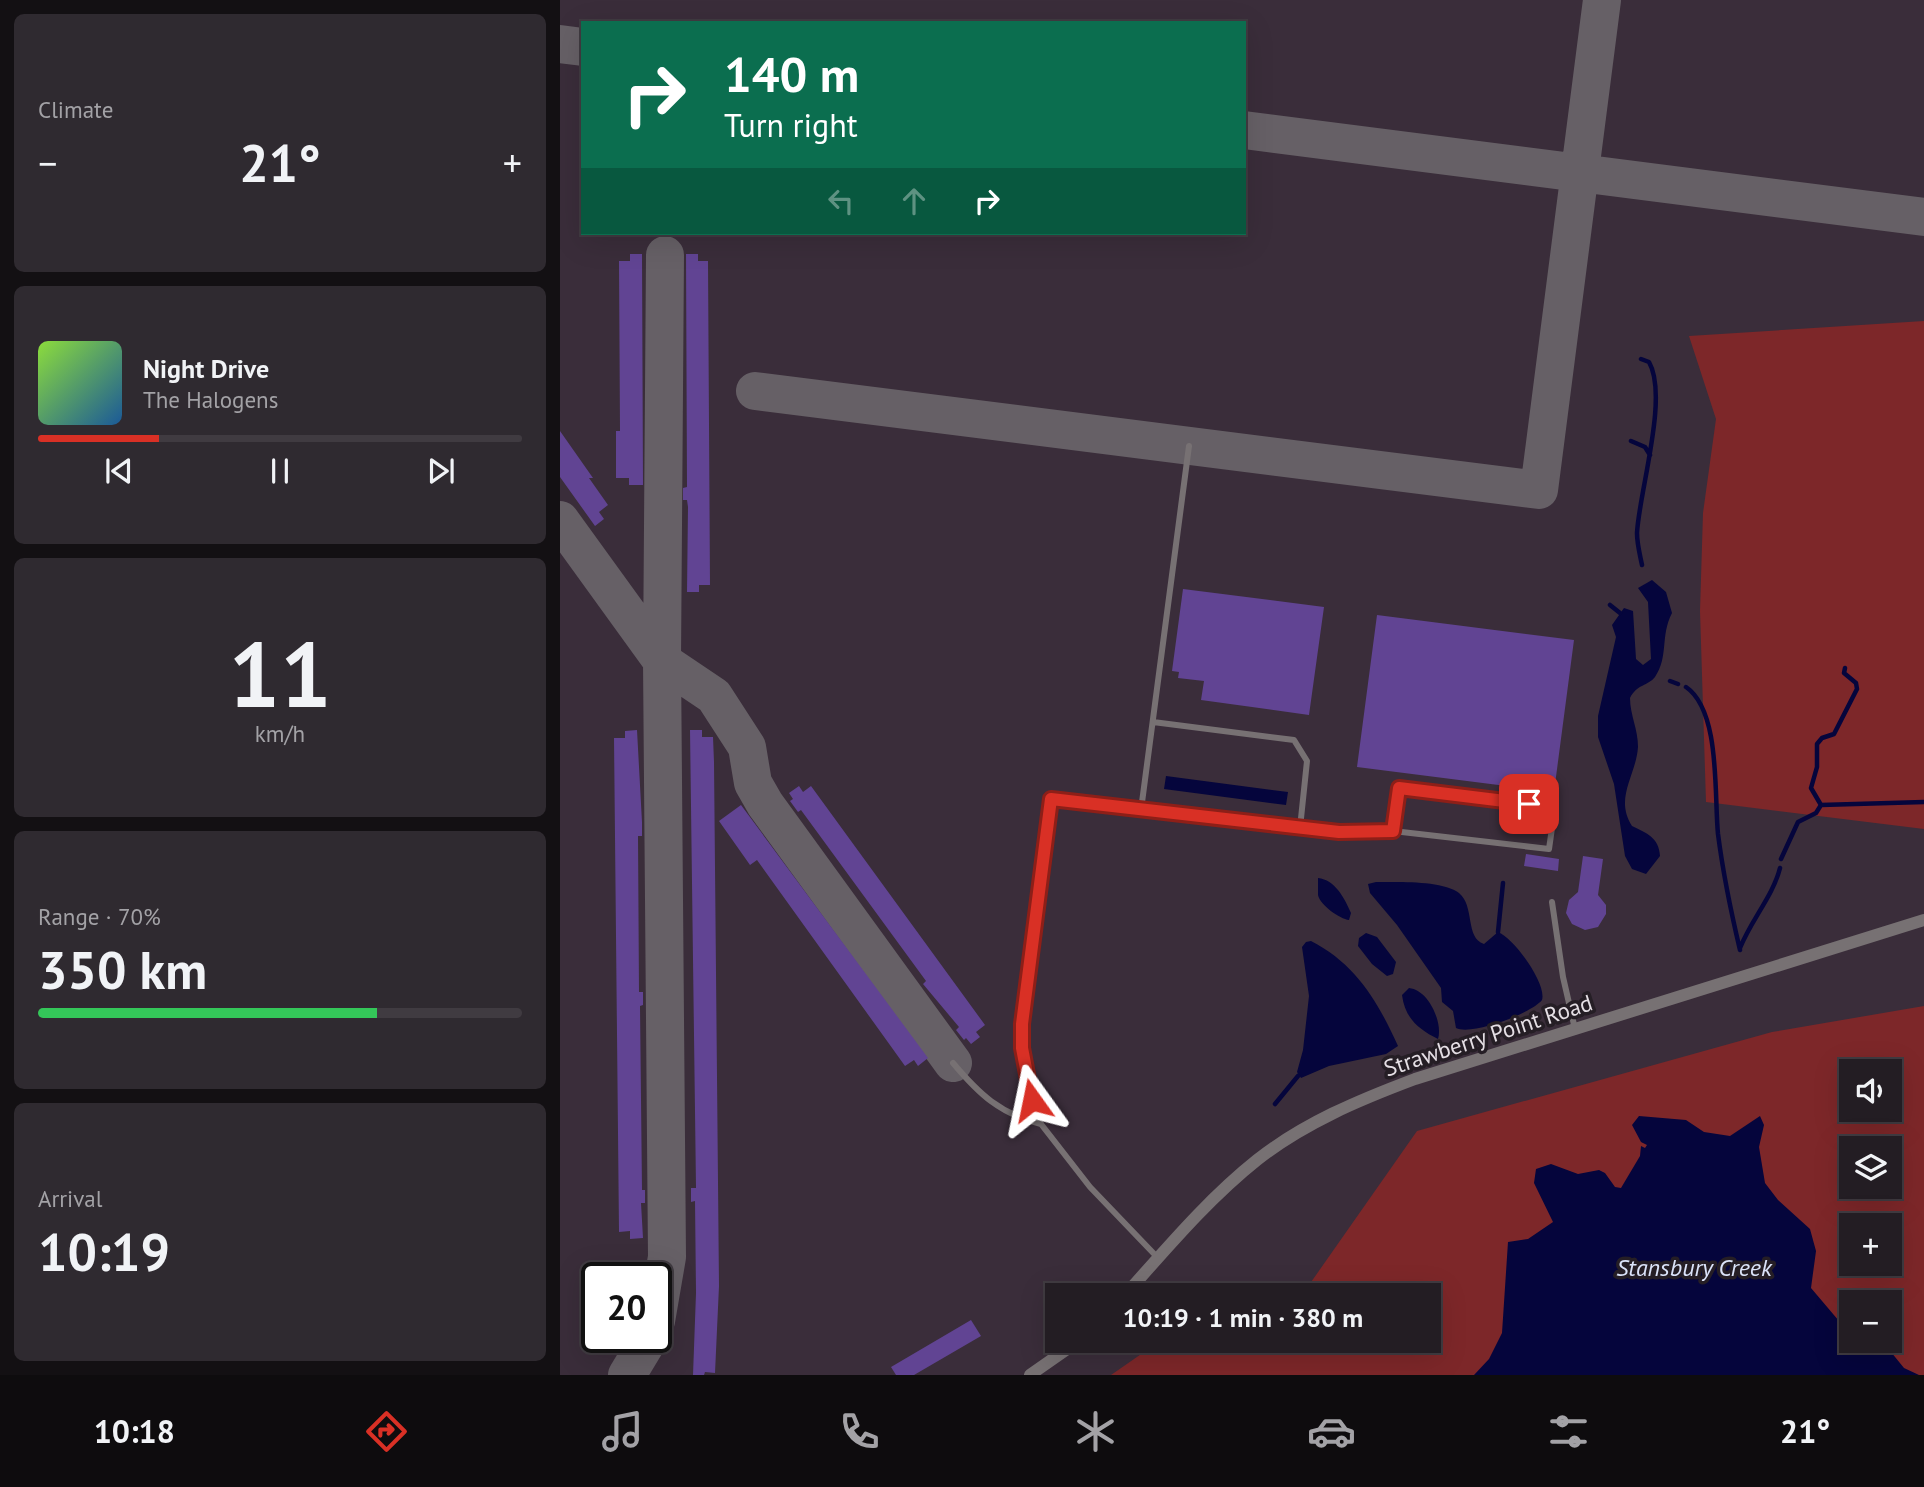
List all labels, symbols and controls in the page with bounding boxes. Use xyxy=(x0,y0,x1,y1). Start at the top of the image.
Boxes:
text: 140 m xyxy=(724,42,859,106)
icon: right xyxy=(609,49,700,140)
text: Climate xyxy=(38,95,113,124)
text: Turn right xyxy=(724,104,858,146)
text: 21° xyxy=(239,129,321,196)
text: − xyxy=(38,138,57,187)
text: + xyxy=(503,138,522,187)
icon: left xyxy=(822,182,860,220)
icon: ahead xyxy=(895,182,933,220)
icon: right xyxy=(968,182,1006,220)
text: Night Drive xyxy=(143,352,269,385)
text: The Halogens xyxy=(143,385,278,414)
icon: previous xyxy=(100,452,138,490)
icon: pause xyxy=(261,452,299,490)
icon: next xyxy=(422,452,460,490)
text: 11 xyxy=(228,614,332,732)
text: km/h xyxy=(255,719,305,748)
pin xyxy=(1499,774,1559,834)
icon: arrive xyxy=(1510,785,1548,823)
text: Range · 70% xyxy=(38,902,161,931)
text: 350 km xyxy=(38,936,207,1003)
street label: Strawberry Point Road xyxy=(1380,988,1596,1082)
map controls xyxy=(1839,1059,1902,1353)
button: sound xyxy=(1839,1059,1902,1122)
position arrow xyxy=(995,1063,1069,1137)
button: layers xyxy=(1839,1136,1902,1199)
text: Arrival xyxy=(38,1184,102,1213)
button: + xyxy=(1839,1213,1902,1276)
text: 10:19 xyxy=(38,1218,170,1285)
water label: Stansbury Creek xyxy=(1616,1252,1773,1283)
speed limit sign: 20 xyxy=(581,1262,672,1353)
button: − xyxy=(1839,1290,1902,1353)
text: 10:19 · 1 min · 380 m xyxy=(1123,1301,1363,1334)
icon: directions xyxy=(362,1407,411,1456)
icon: music xyxy=(598,1407,647,1456)
icon: phone xyxy=(835,1407,884,1456)
icon: climate xyxy=(1071,1407,1120,1456)
icon: car xyxy=(1307,1407,1356,1456)
icon: filters xyxy=(1544,1407,1593,1456)
text: 10:18 xyxy=(94,1410,175,1452)
text: 21° xyxy=(1780,1410,1830,1452)

